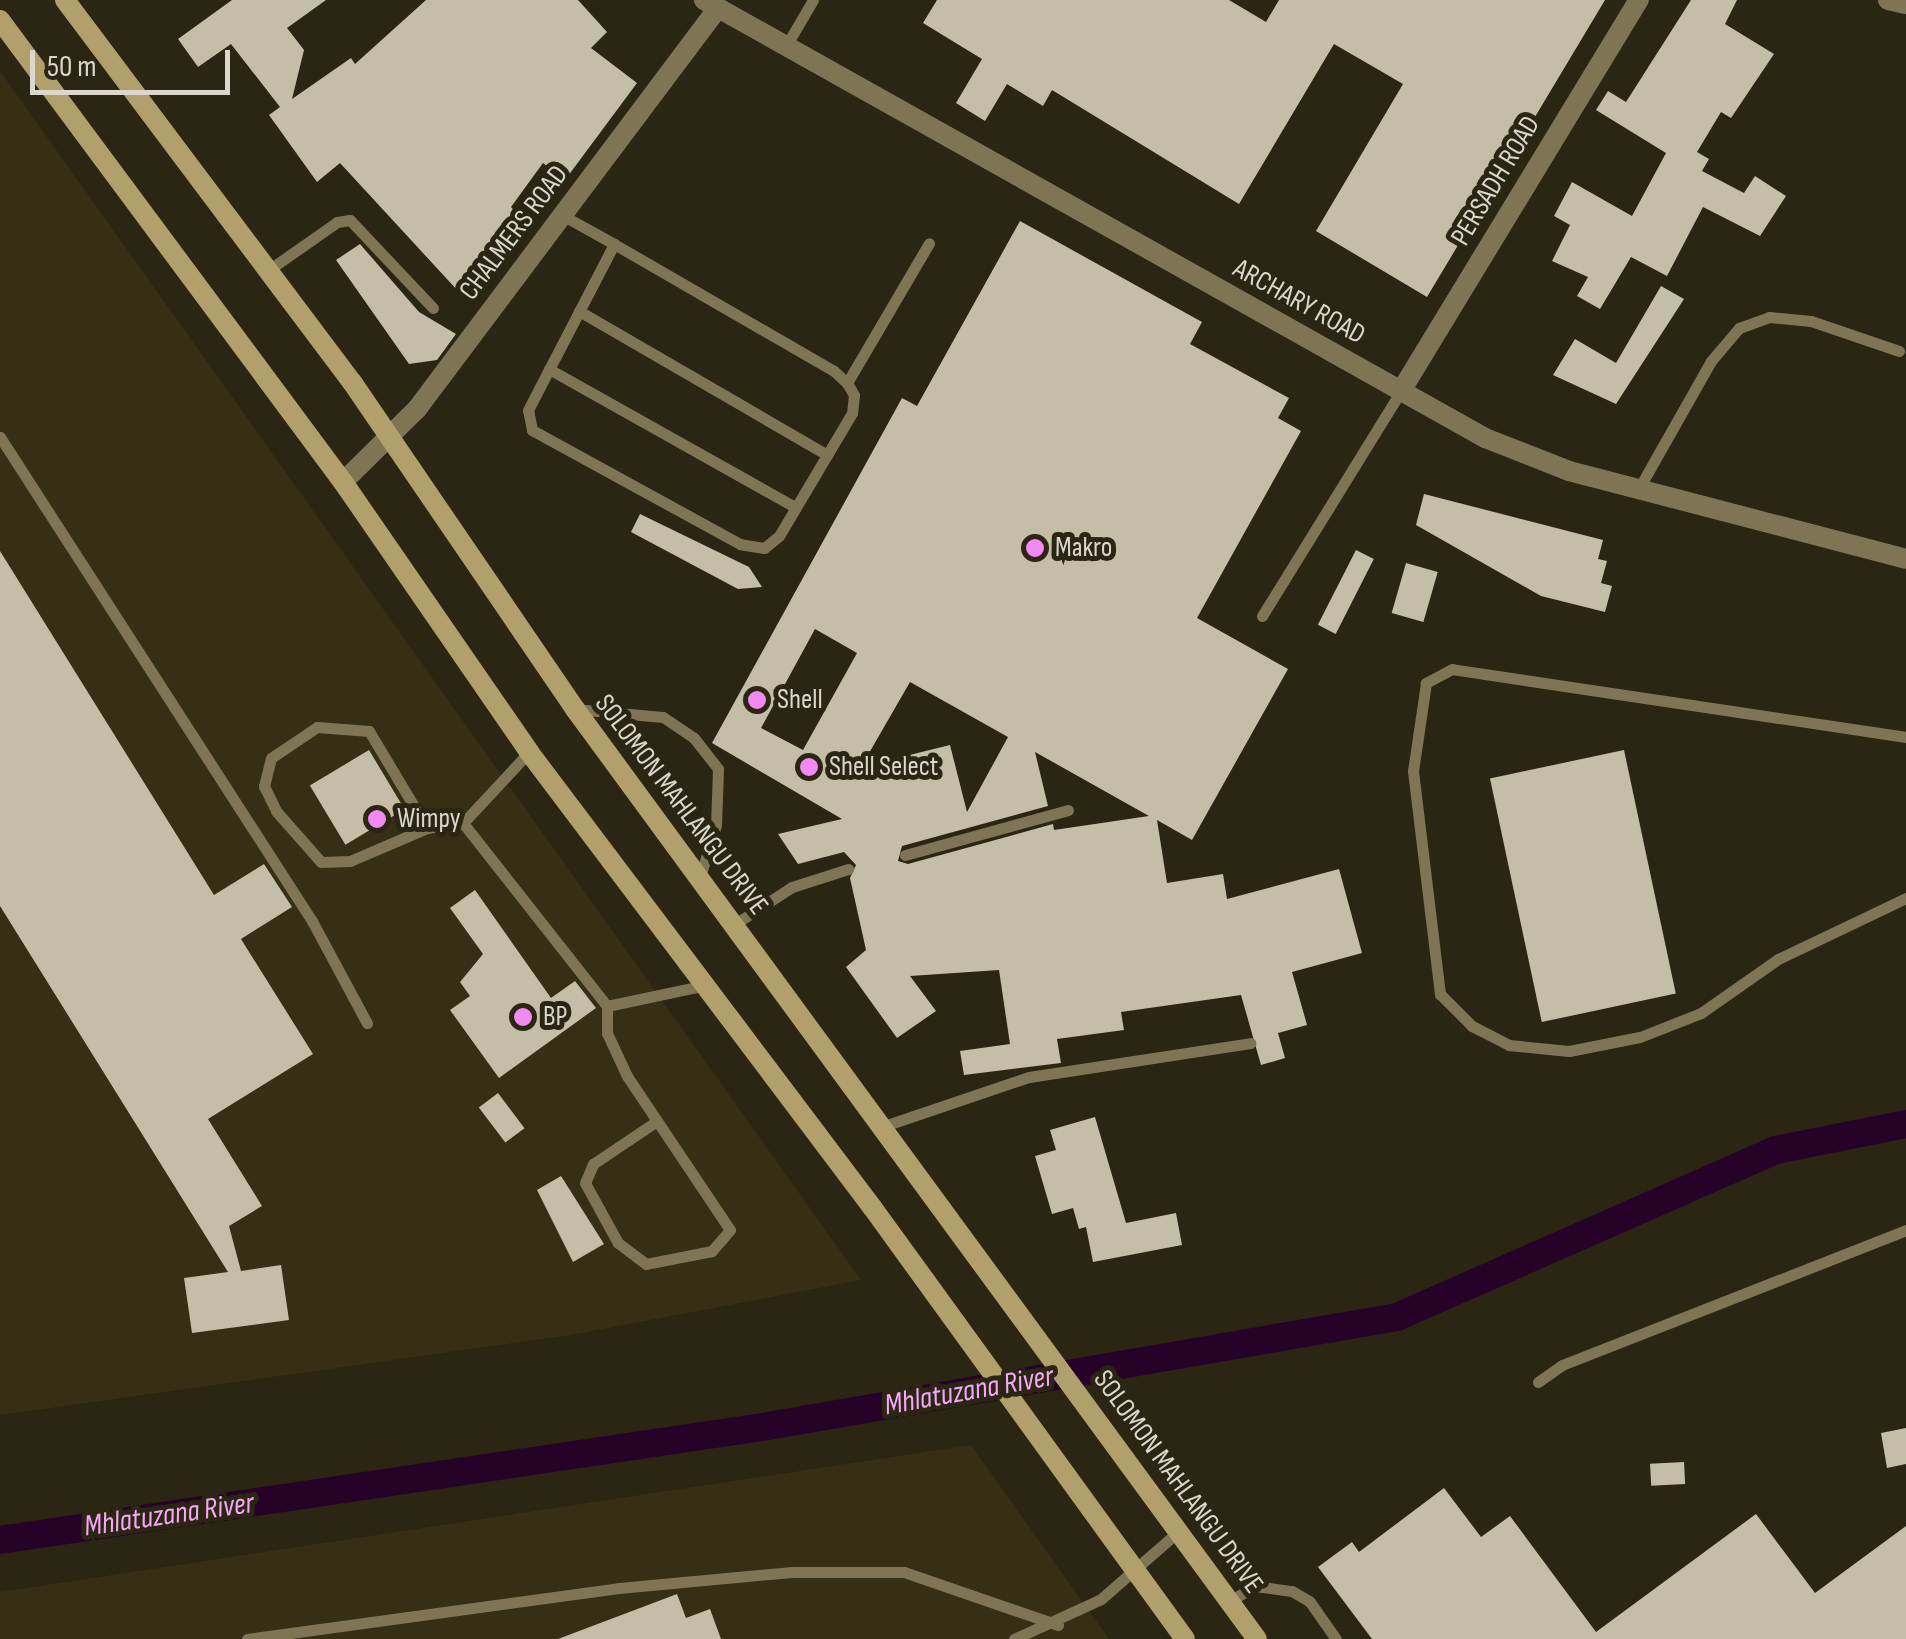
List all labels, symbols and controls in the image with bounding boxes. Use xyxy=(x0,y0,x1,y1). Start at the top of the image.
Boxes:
scale bar xyxy=(35,30,235,92)
text: 50 m xyxy=(47,49,96,85)
street label: PERSADH ROAD xyxy=(1444,110,1548,252)
street label: CHALMERS ROAD xyxy=(452,159,576,307)
street label: ARCHARY ROAD xyxy=(1227,252,1371,352)
place label: Makro xyxy=(1055,531,1112,565)
marker: Makro xyxy=(1024,537,1046,559)
place label: Shell xyxy=(777,683,823,717)
street label: SOLOMON MAHLANGU DRIVE xyxy=(587,688,775,922)
marker: Shell xyxy=(746,689,768,711)
place label: Shell Select xyxy=(829,750,938,784)
marker: Shell Select xyxy=(798,756,820,778)
place label: Wimpy xyxy=(397,802,461,836)
marker: Wimpy xyxy=(366,808,388,830)
place label: BP xyxy=(543,1000,567,1034)
marker: BP xyxy=(512,1006,534,1028)
water label: Mhlatuzana River xyxy=(882,1358,1056,1424)
street label: SOLOMON MAHLANGU DRIVE xyxy=(1086,1364,1270,1600)
water label: Mhlatuzana River xyxy=(82,1485,256,1545)

